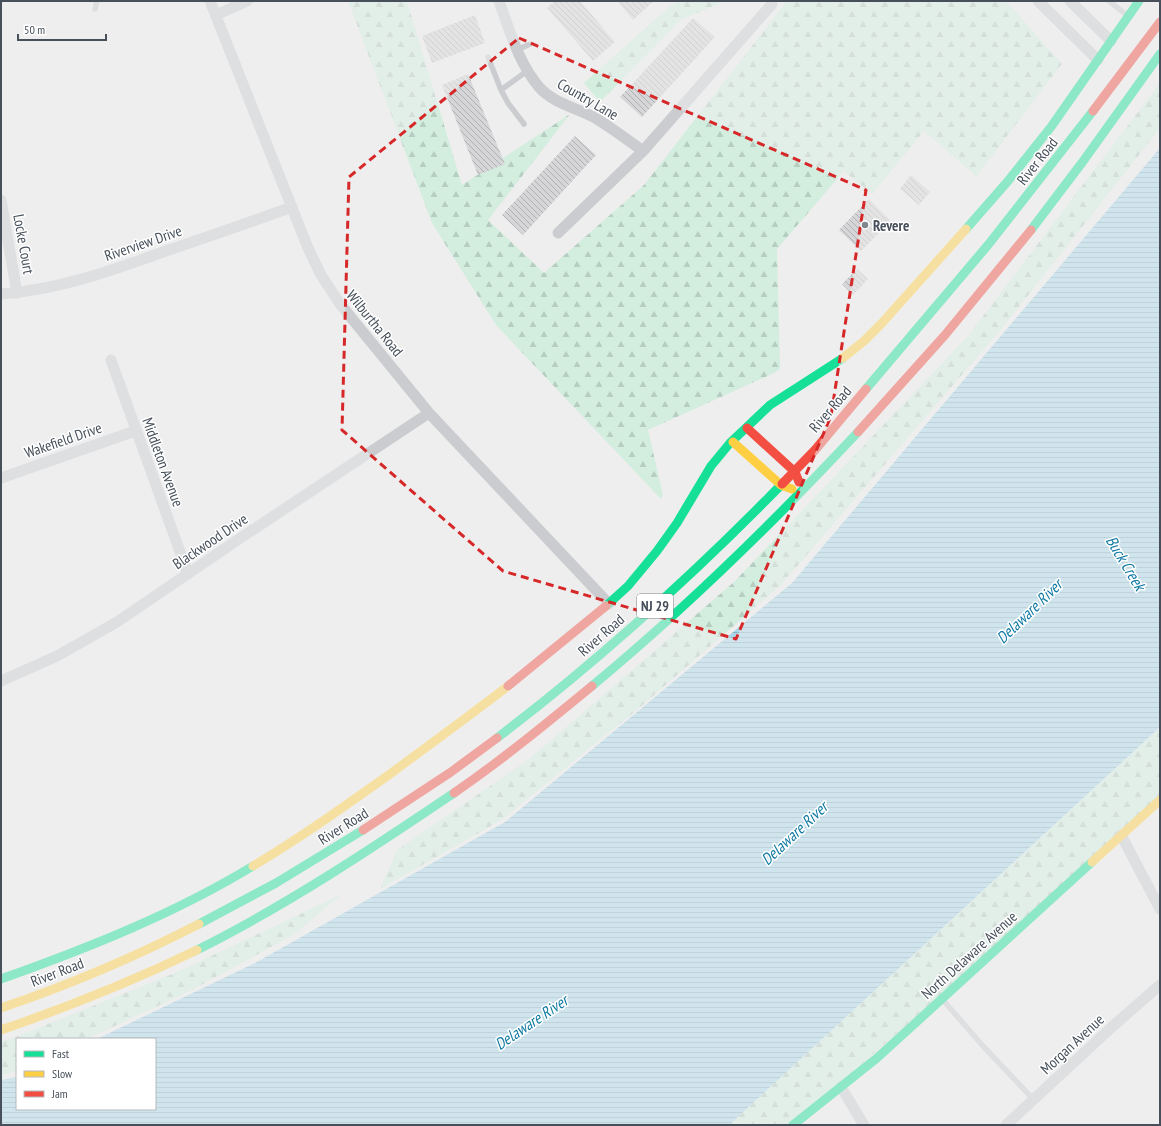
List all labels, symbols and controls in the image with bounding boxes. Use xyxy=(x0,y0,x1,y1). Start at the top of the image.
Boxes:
scale bar xyxy=(18,16,106,42)
text: 50 m xyxy=(24,22,45,37)
street label: Country Lane xyxy=(554,74,622,124)
street label: River Road xyxy=(1012,133,1062,189)
street label: Locke Court xyxy=(9,213,39,275)
place label: Revere xyxy=(873,216,909,235)
marker: Revere xyxy=(860,220,870,230)
street label: Riverview Drive xyxy=(102,221,184,265)
street label: Wilburtha Road xyxy=(342,286,408,360)
street label: River Road xyxy=(805,382,855,436)
street label: Middleton Avenue xyxy=(138,415,188,509)
street label: Wakefield Drive xyxy=(22,418,104,462)
street label: Blackwood Drive xyxy=(169,509,251,573)
water label: Buck Creek xyxy=(1102,532,1151,595)
water label: Delaware River xyxy=(992,573,1068,647)
road number: NJ 29 xyxy=(637,594,673,618)
street label: River Road xyxy=(574,610,628,660)
water label: Delaware River xyxy=(757,795,833,869)
street label: River Road xyxy=(314,803,372,849)
street label: North Delaware Avenue xyxy=(917,907,1021,1003)
street label: River Road xyxy=(28,953,86,991)
water label: Delaware River xyxy=(491,989,573,1054)
street label: Morgan Avenue xyxy=(1036,1010,1108,1078)
legend xyxy=(16,1038,156,1110)
text: Fast xyxy=(52,1046,70,1061)
text: Slow xyxy=(52,1066,73,1081)
text: Jam xyxy=(51,1086,68,1101)

